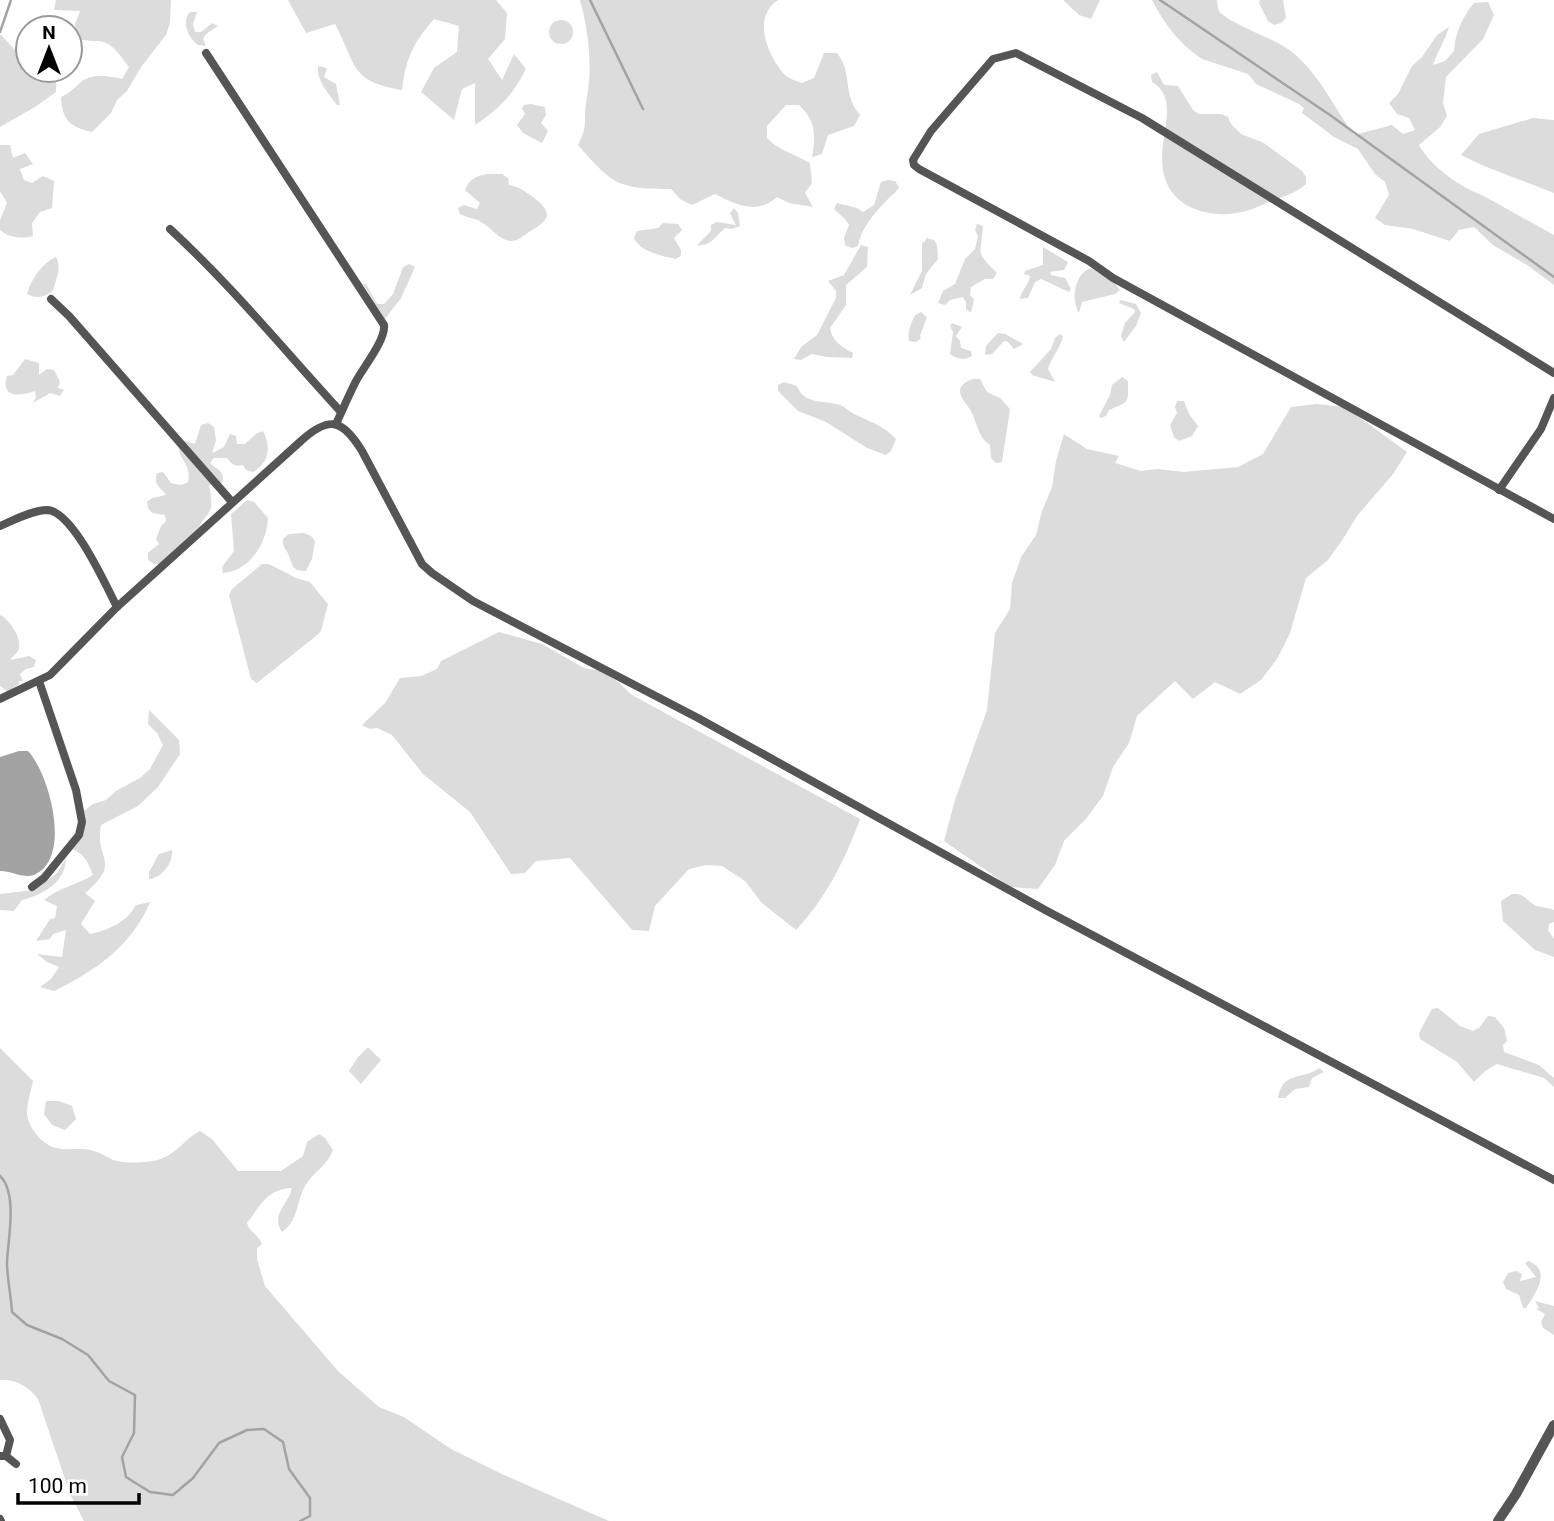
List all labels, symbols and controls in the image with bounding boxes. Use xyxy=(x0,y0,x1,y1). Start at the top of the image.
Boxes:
north arrow xyxy=(14,14,84,84)
text: N xyxy=(42,21,56,44)
scale bar xyxy=(18,1462,138,1506)
text: 100 m xyxy=(28,1474,87,1498)

